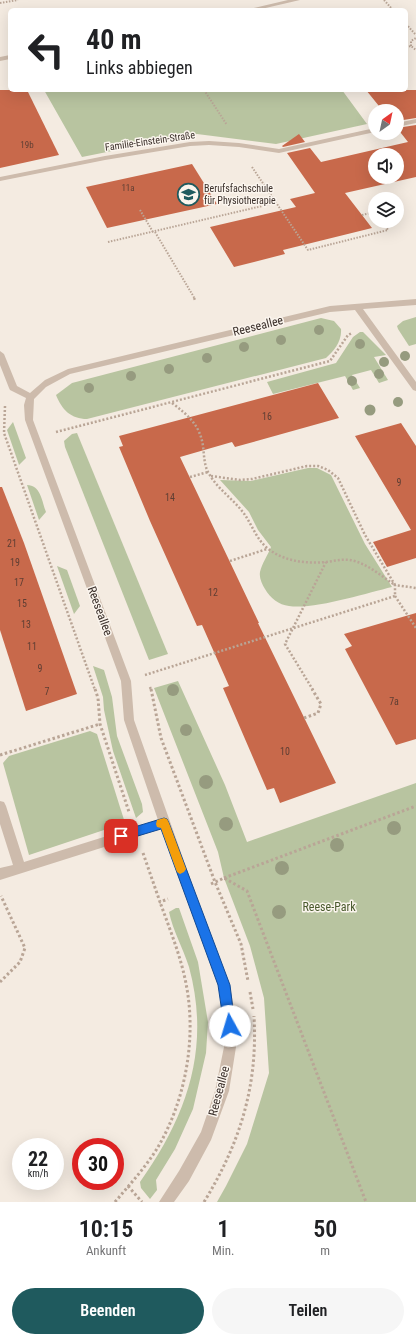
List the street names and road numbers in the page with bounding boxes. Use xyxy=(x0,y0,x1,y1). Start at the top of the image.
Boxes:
street label: Familie-Einstein-Straße xyxy=(104,129,196,153)
street label: Reeseallee xyxy=(231,313,285,339)
street label: Reeseallee xyxy=(85,585,115,638)
street label: Reeseallee xyxy=(206,1064,232,1118)

